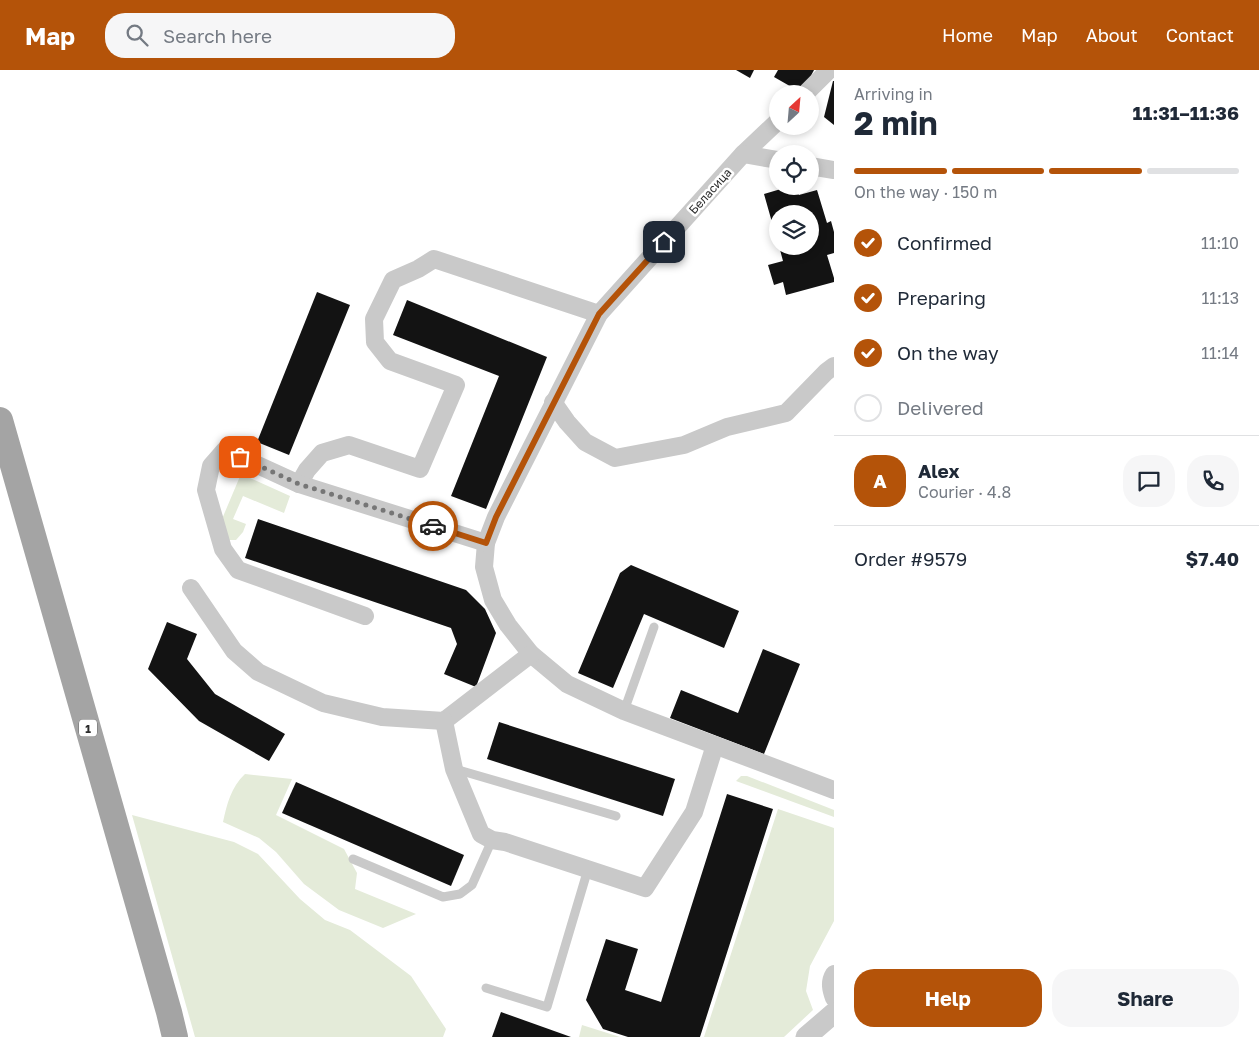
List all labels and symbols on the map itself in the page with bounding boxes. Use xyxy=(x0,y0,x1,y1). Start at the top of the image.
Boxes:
north arrow xyxy=(769,85,819,135)
street label: Беласица xyxy=(685,165,735,217)
pin xyxy=(643,221,685,263)
pin xyxy=(219,436,261,478)
courier xyxy=(408,501,458,551)
road number: 1 xyxy=(79,720,97,736)

